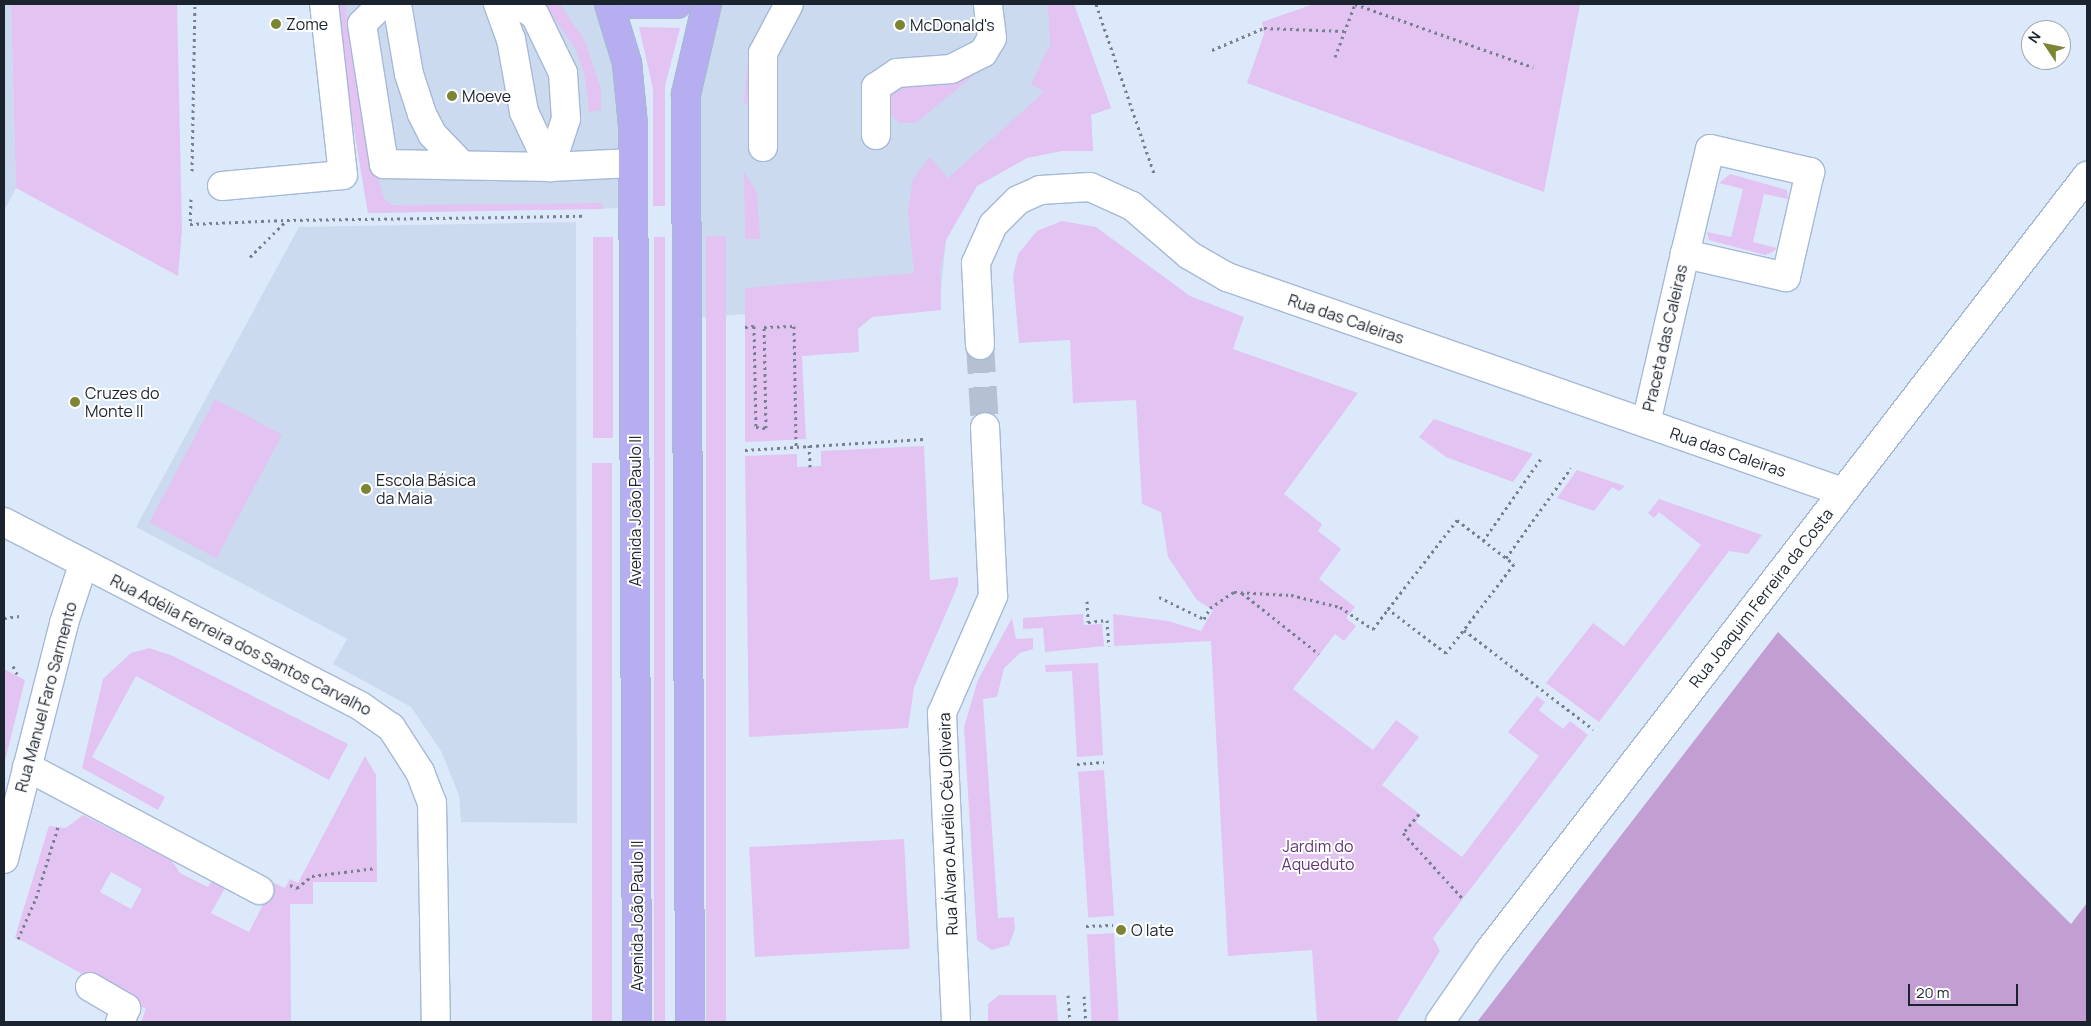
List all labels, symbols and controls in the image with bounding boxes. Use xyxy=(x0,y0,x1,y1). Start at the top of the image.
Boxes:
place label: Zome xyxy=(286,14,328,34)
place label: McDonald's xyxy=(910,15,995,35)
marker: Zome xyxy=(270,18,282,30)
marker: McDonald's xyxy=(894,19,906,31)
north arrow xyxy=(2021,20,2071,70)
text: N xyxy=(2023,27,2045,46)
place label: Moeve xyxy=(462,86,511,106)
marker: Moeve xyxy=(446,90,458,102)
street label: Praceta das Caleiras xyxy=(1639,263,1691,413)
street label: Rua das Caleiras xyxy=(1285,290,1407,348)
place label: Cruzes do Monte II xyxy=(85,383,159,421)
marker: Cruzes do Monte II xyxy=(69,396,81,408)
street label: Rua das Caleiras xyxy=(1667,423,1789,481)
street label: Avenida João Paulo II xyxy=(625,435,645,587)
place label: Escola Básica da Maia xyxy=(376,470,476,508)
marker: Escola Básica da Maia xyxy=(360,483,372,495)
street label: Rua Joaquim Ferreira da Costa xyxy=(1685,505,1837,691)
street label: Rua Adélia Ferreira dos Santos Carvalho xyxy=(107,571,375,719)
street label: Rua Manuel Faro Sarmento xyxy=(11,600,81,794)
street label: Rua Álvaro Aurélio Céu Oliveira xyxy=(935,712,961,936)
park label: Jardim do Aqueduto xyxy=(1281,836,1355,874)
street label: Avenida João Paulo II xyxy=(627,840,647,992)
place label: O Iate xyxy=(1131,920,1174,940)
marker: O Iate xyxy=(1115,924,1127,936)
scale bar xyxy=(1911,974,2021,1006)
text: 20 m xyxy=(1916,982,1949,1003)

